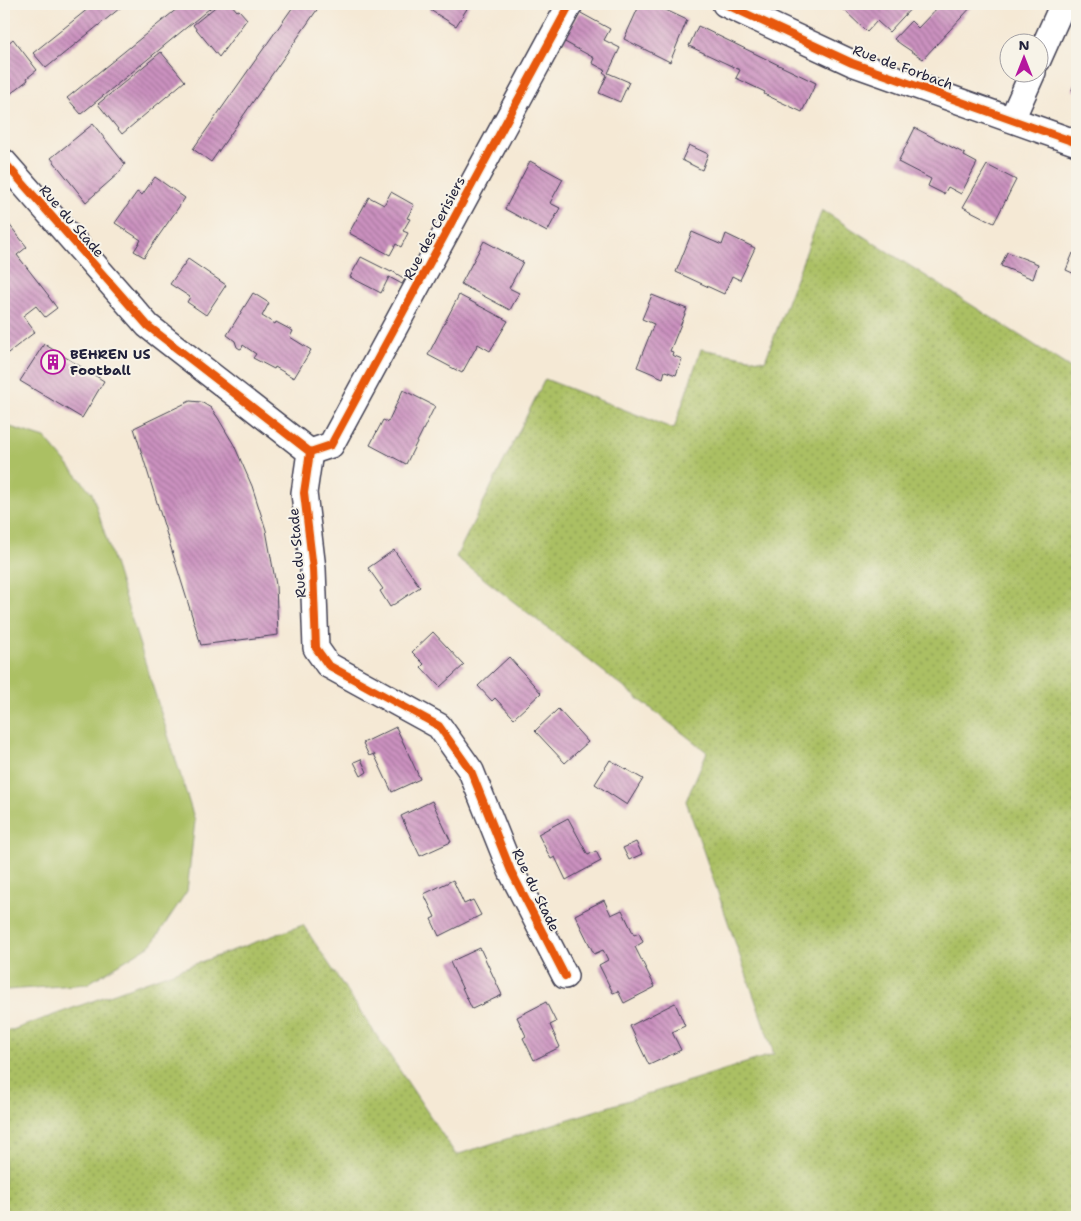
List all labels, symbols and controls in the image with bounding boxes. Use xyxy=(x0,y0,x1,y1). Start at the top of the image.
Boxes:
north arrow xyxy=(998,32,1048,82)
text: N xyxy=(1018,36,1030,54)
street label: Rue de Forbach xyxy=(850,40,956,94)
street label: Rue des Cerisiers xyxy=(399,173,469,283)
street label: Rue du Stade xyxy=(36,181,108,261)
place label: BEHREN US Football xyxy=(70,345,150,379)
building icon: BEHREN US Football xyxy=(40,349,66,375)
street label: Rue du Stade xyxy=(284,507,310,599)
street label: Rue du Stade xyxy=(508,845,564,935)

